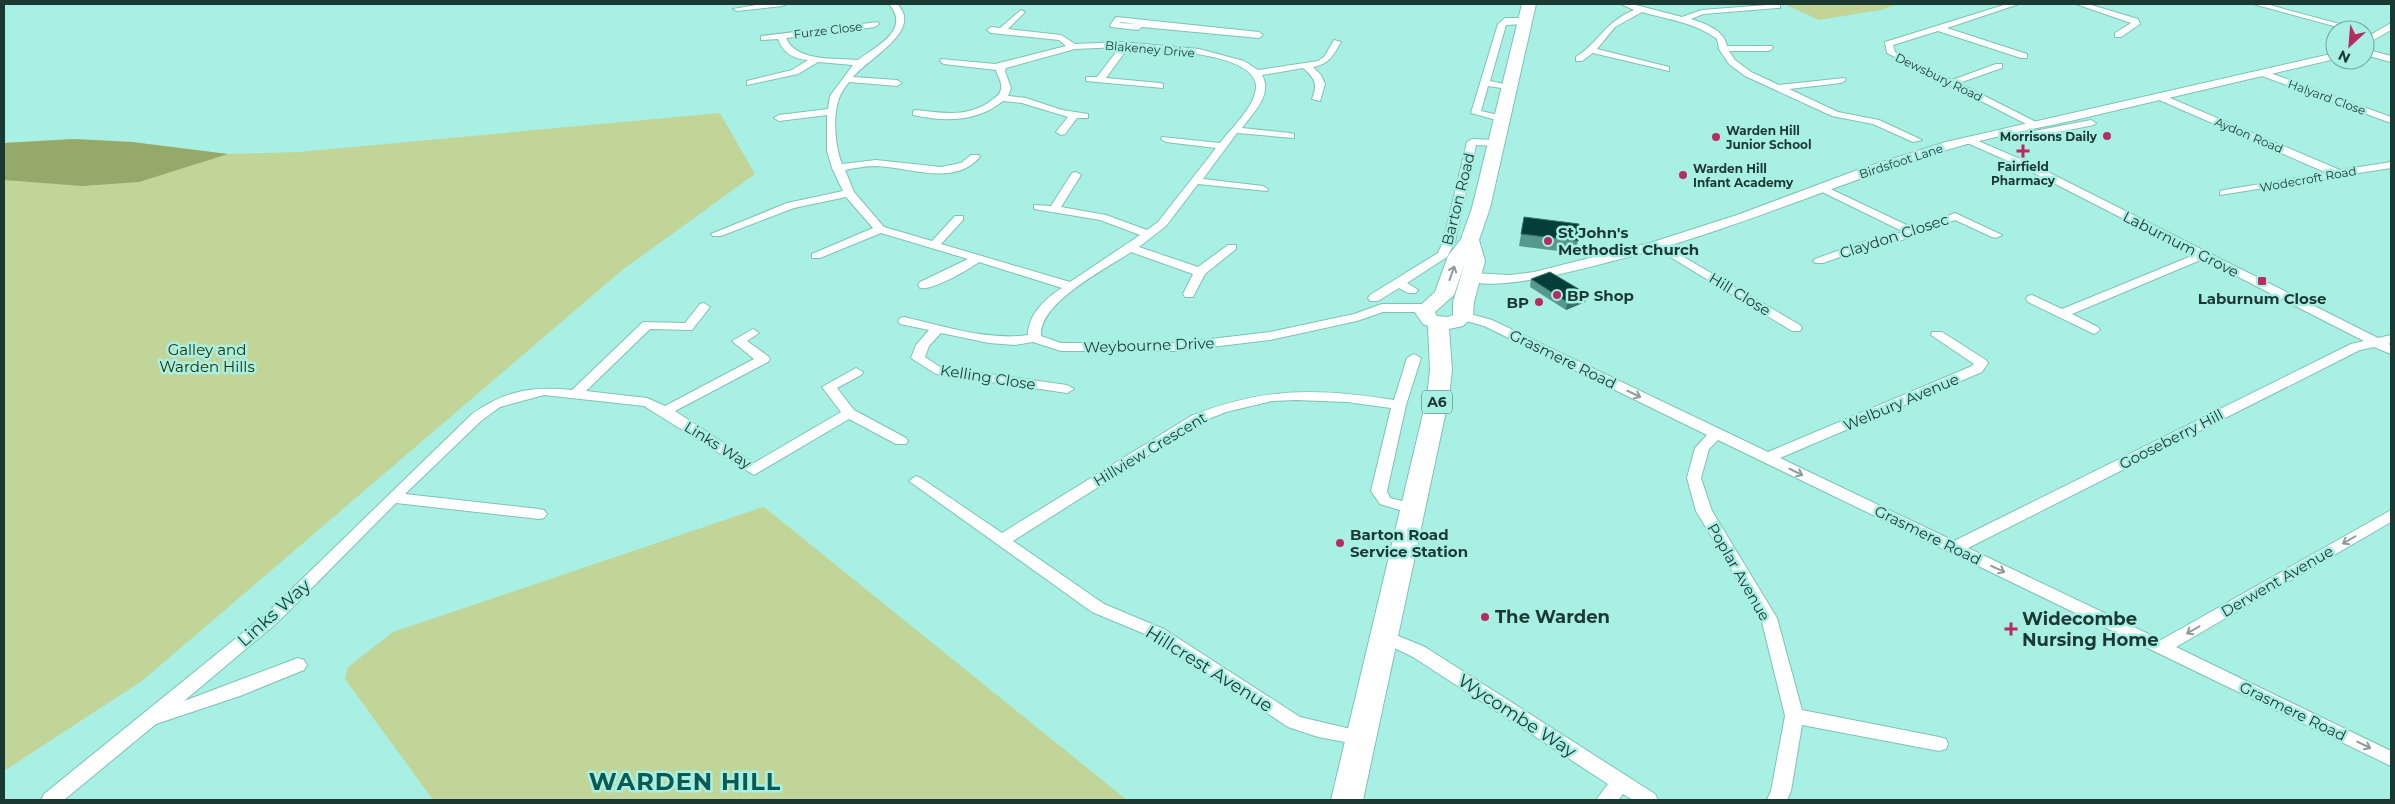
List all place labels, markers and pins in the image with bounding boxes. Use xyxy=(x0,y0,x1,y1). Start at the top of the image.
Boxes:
place label: Warden Hill Junior School xyxy=(1725,123,1812,152)
place label: Morrisons Daily xyxy=(2000,129,2098,144)
marker: Morrisons Daily xyxy=(2101,130,2113,142)
marker: Warden Hill Junior School xyxy=(1710,131,1722,143)
marker: Fairfield Pharmacy xyxy=(2017,145,2029,157)
place label: Fairfield Pharmacy xyxy=(1991,159,2056,188)
place label: Warden Hill Infant Academy xyxy=(1693,161,1794,190)
marker: Warden Hill Infant Academy xyxy=(1677,169,1689,181)
place label: St John's Methodist Church xyxy=(1558,223,1699,259)
marker: St John's Methodist Church xyxy=(1542,235,1554,247)
marker: Laburnum Close xyxy=(2256,275,2268,287)
place label: BP Shop xyxy=(1567,286,1634,305)
marker: BP Shop xyxy=(1551,289,1563,301)
place label: Laburnum Close xyxy=(2198,289,2326,308)
place label: BP xyxy=(1507,293,1529,312)
marker: BP xyxy=(1533,296,1545,308)
place label: Barton Road Service Station xyxy=(1350,525,1468,561)
marker: Barton Road Service Station xyxy=(1334,537,1346,549)
place label: The Warden xyxy=(1495,606,1610,628)
place label: Widecombe Nursing Home xyxy=(2022,608,2159,651)
marker: The Warden xyxy=(1479,611,1491,623)
marker: Widecombe Nursing Home xyxy=(2004,622,2018,636)

